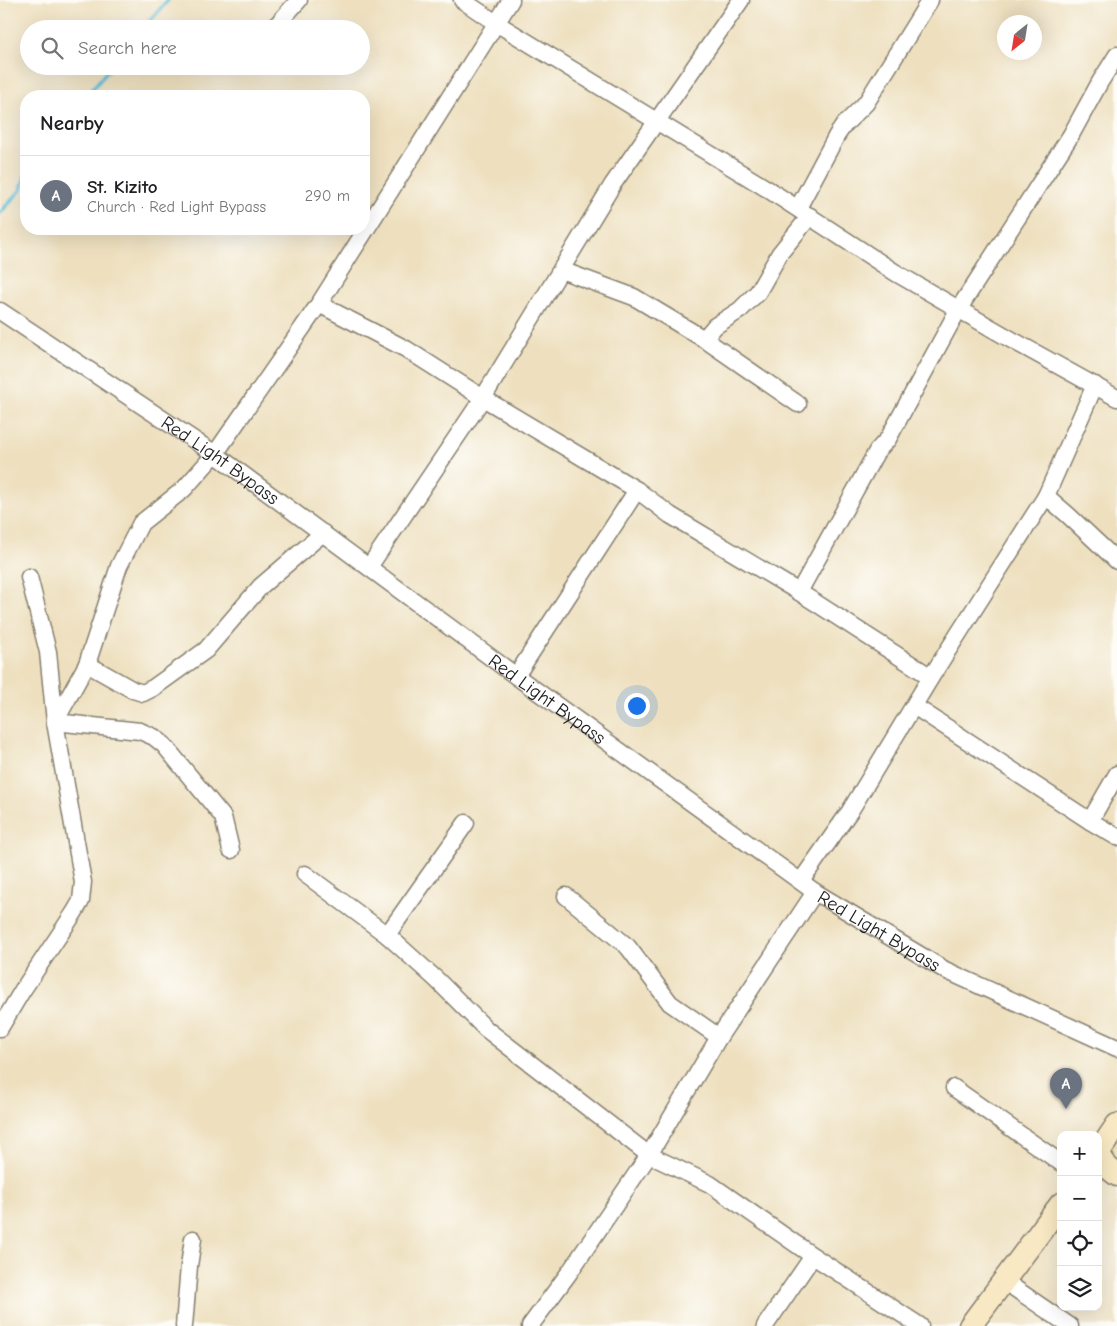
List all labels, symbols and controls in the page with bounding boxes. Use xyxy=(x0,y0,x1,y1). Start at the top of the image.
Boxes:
north arrow xyxy=(997,15,1042,60)
search box xyxy=(20,20,370,75)
icon: search xyxy=(38,34,66,62)
text: Search here xyxy=(78,37,177,59)
text: Nearby xyxy=(40,111,104,135)
text: St. Kizito xyxy=(87,176,158,198)
text: A xyxy=(52,187,60,205)
text: 290 m xyxy=(305,187,350,205)
text: Church · Red Light Bypass xyxy=(87,198,266,216)
street label: Red Light Bypass xyxy=(157,412,283,510)
street label: Red Light Bypass xyxy=(484,650,610,749)
your location xyxy=(624,693,650,719)
street label: Red Light Bypass xyxy=(813,886,944,977)
pin: A xyxy=(1050,1068,1082,1109)
map controls xyxy=(1057,1131,1102,1311)
button: + xyxy=(1057,1131,1102,1176)
button: − xyxy=(1057,1176,1102,1221)
button: locate xyxy=(1057,1221,1102,1266)
button: layers xyxy=(1057,1266,1102,1311)

